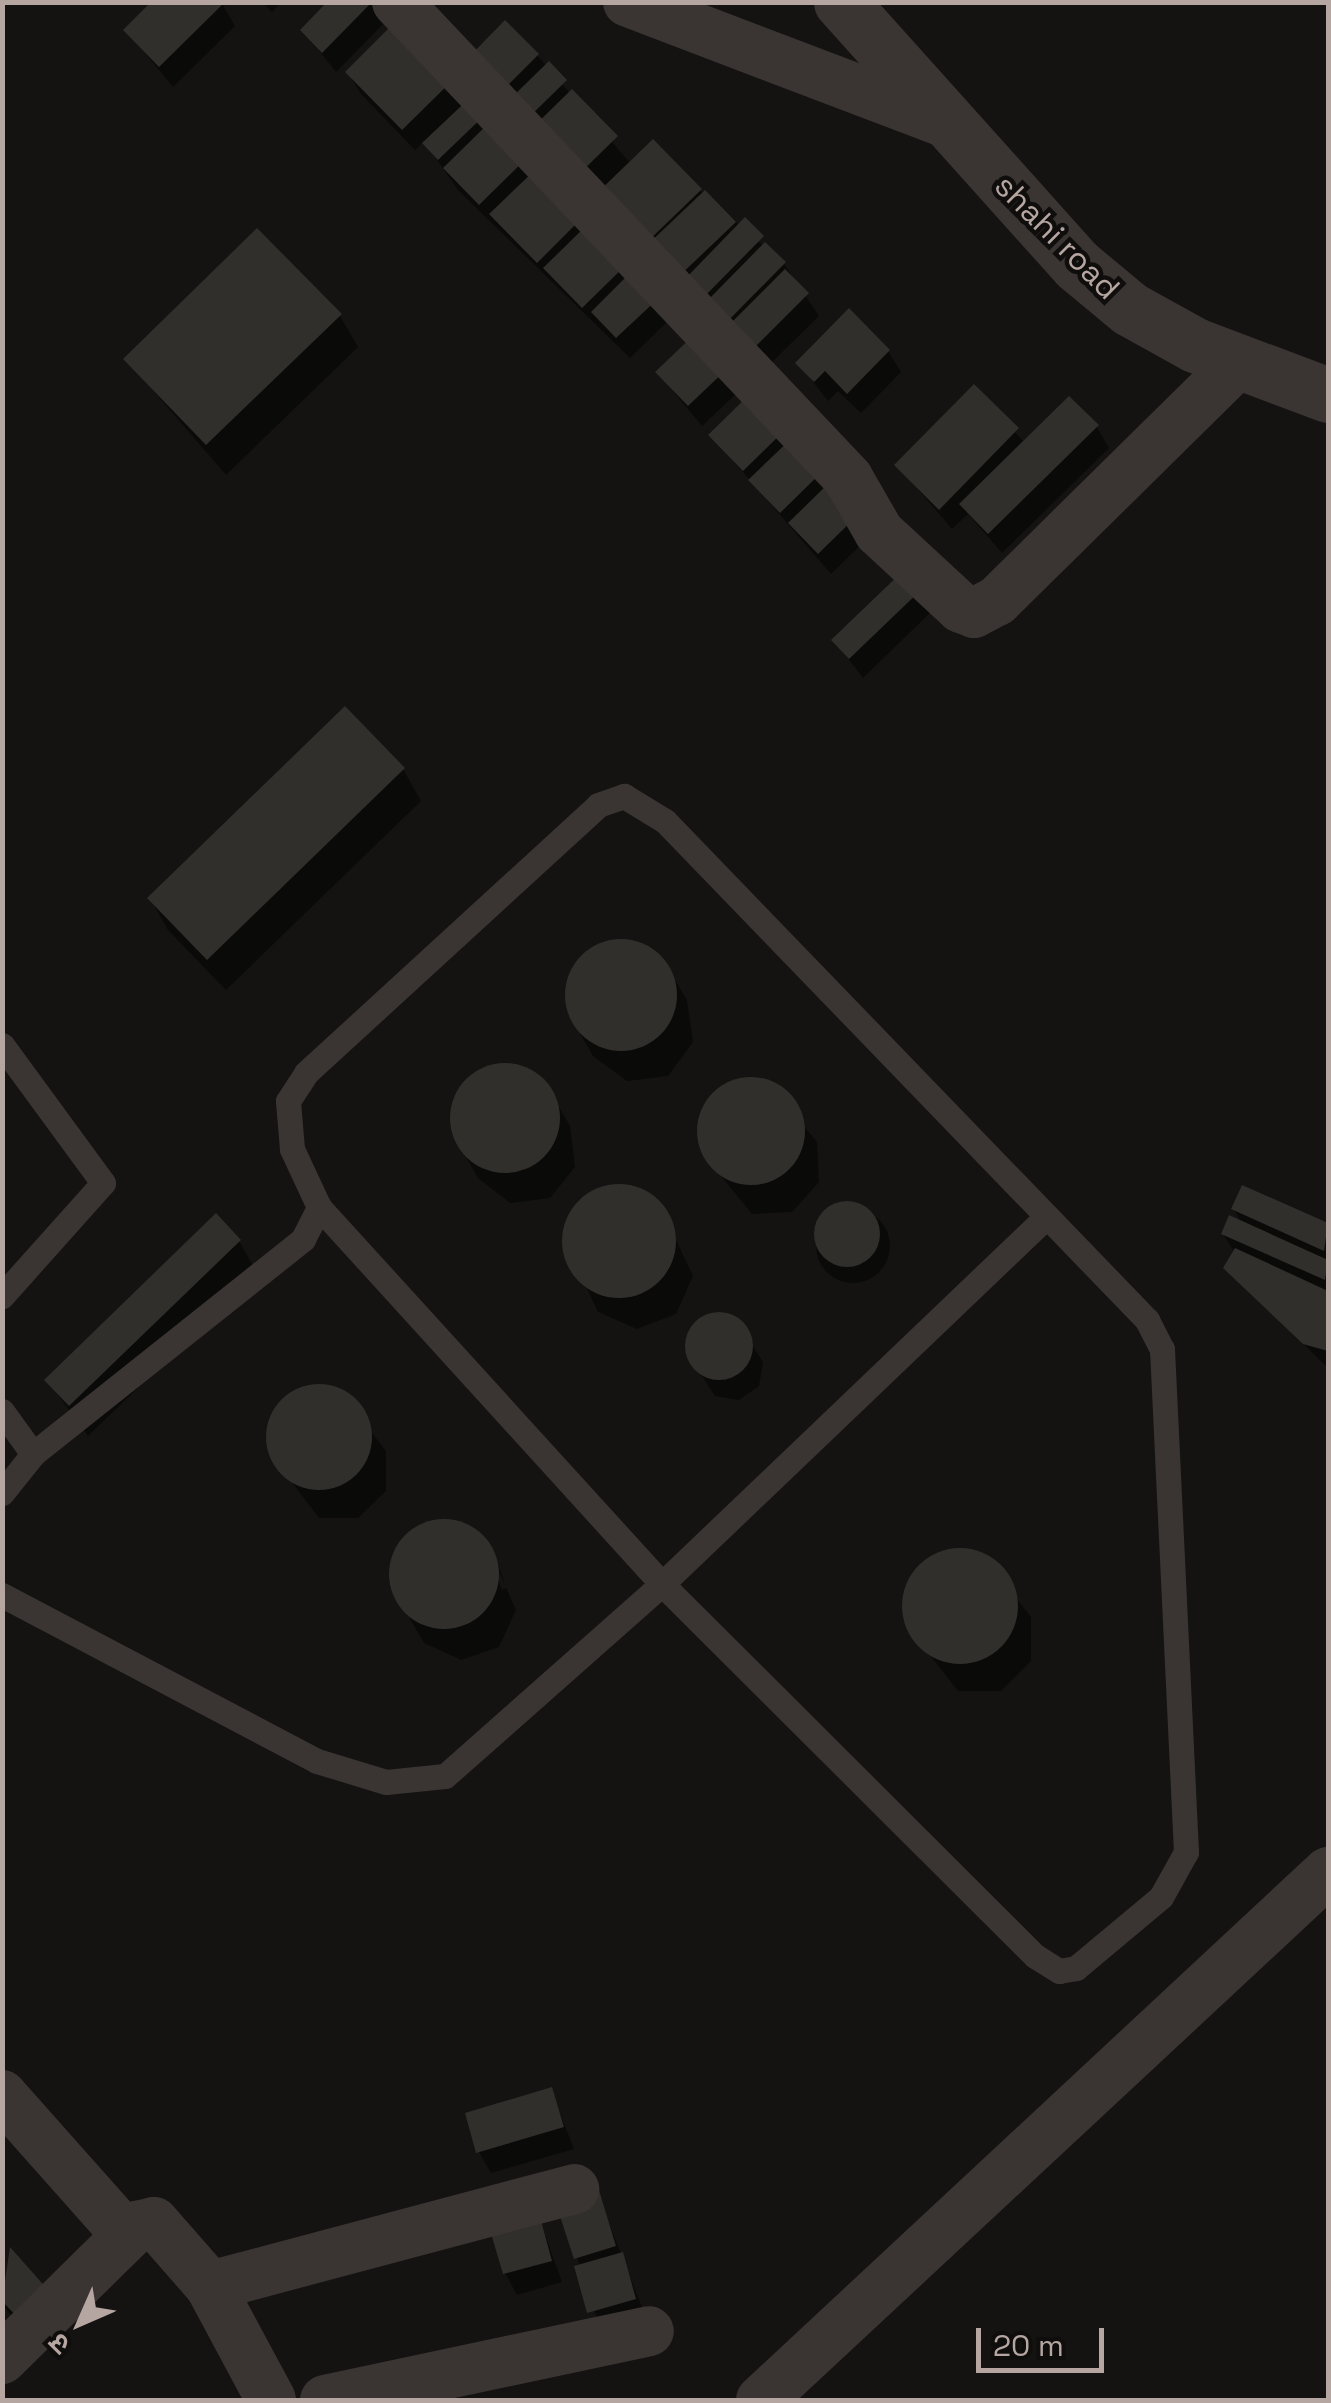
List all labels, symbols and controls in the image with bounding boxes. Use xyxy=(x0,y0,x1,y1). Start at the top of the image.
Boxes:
street label: shahi road xyxy=(987,167,1127,307)
north arrow xyxy=(30,2273,130,2373)
scale bar xyxy=(981,2308,1108,2370)
text: उ xyxy=(40,2326,77,2363)
text: 20 m xyxy=(993,2326,1064,2365)

